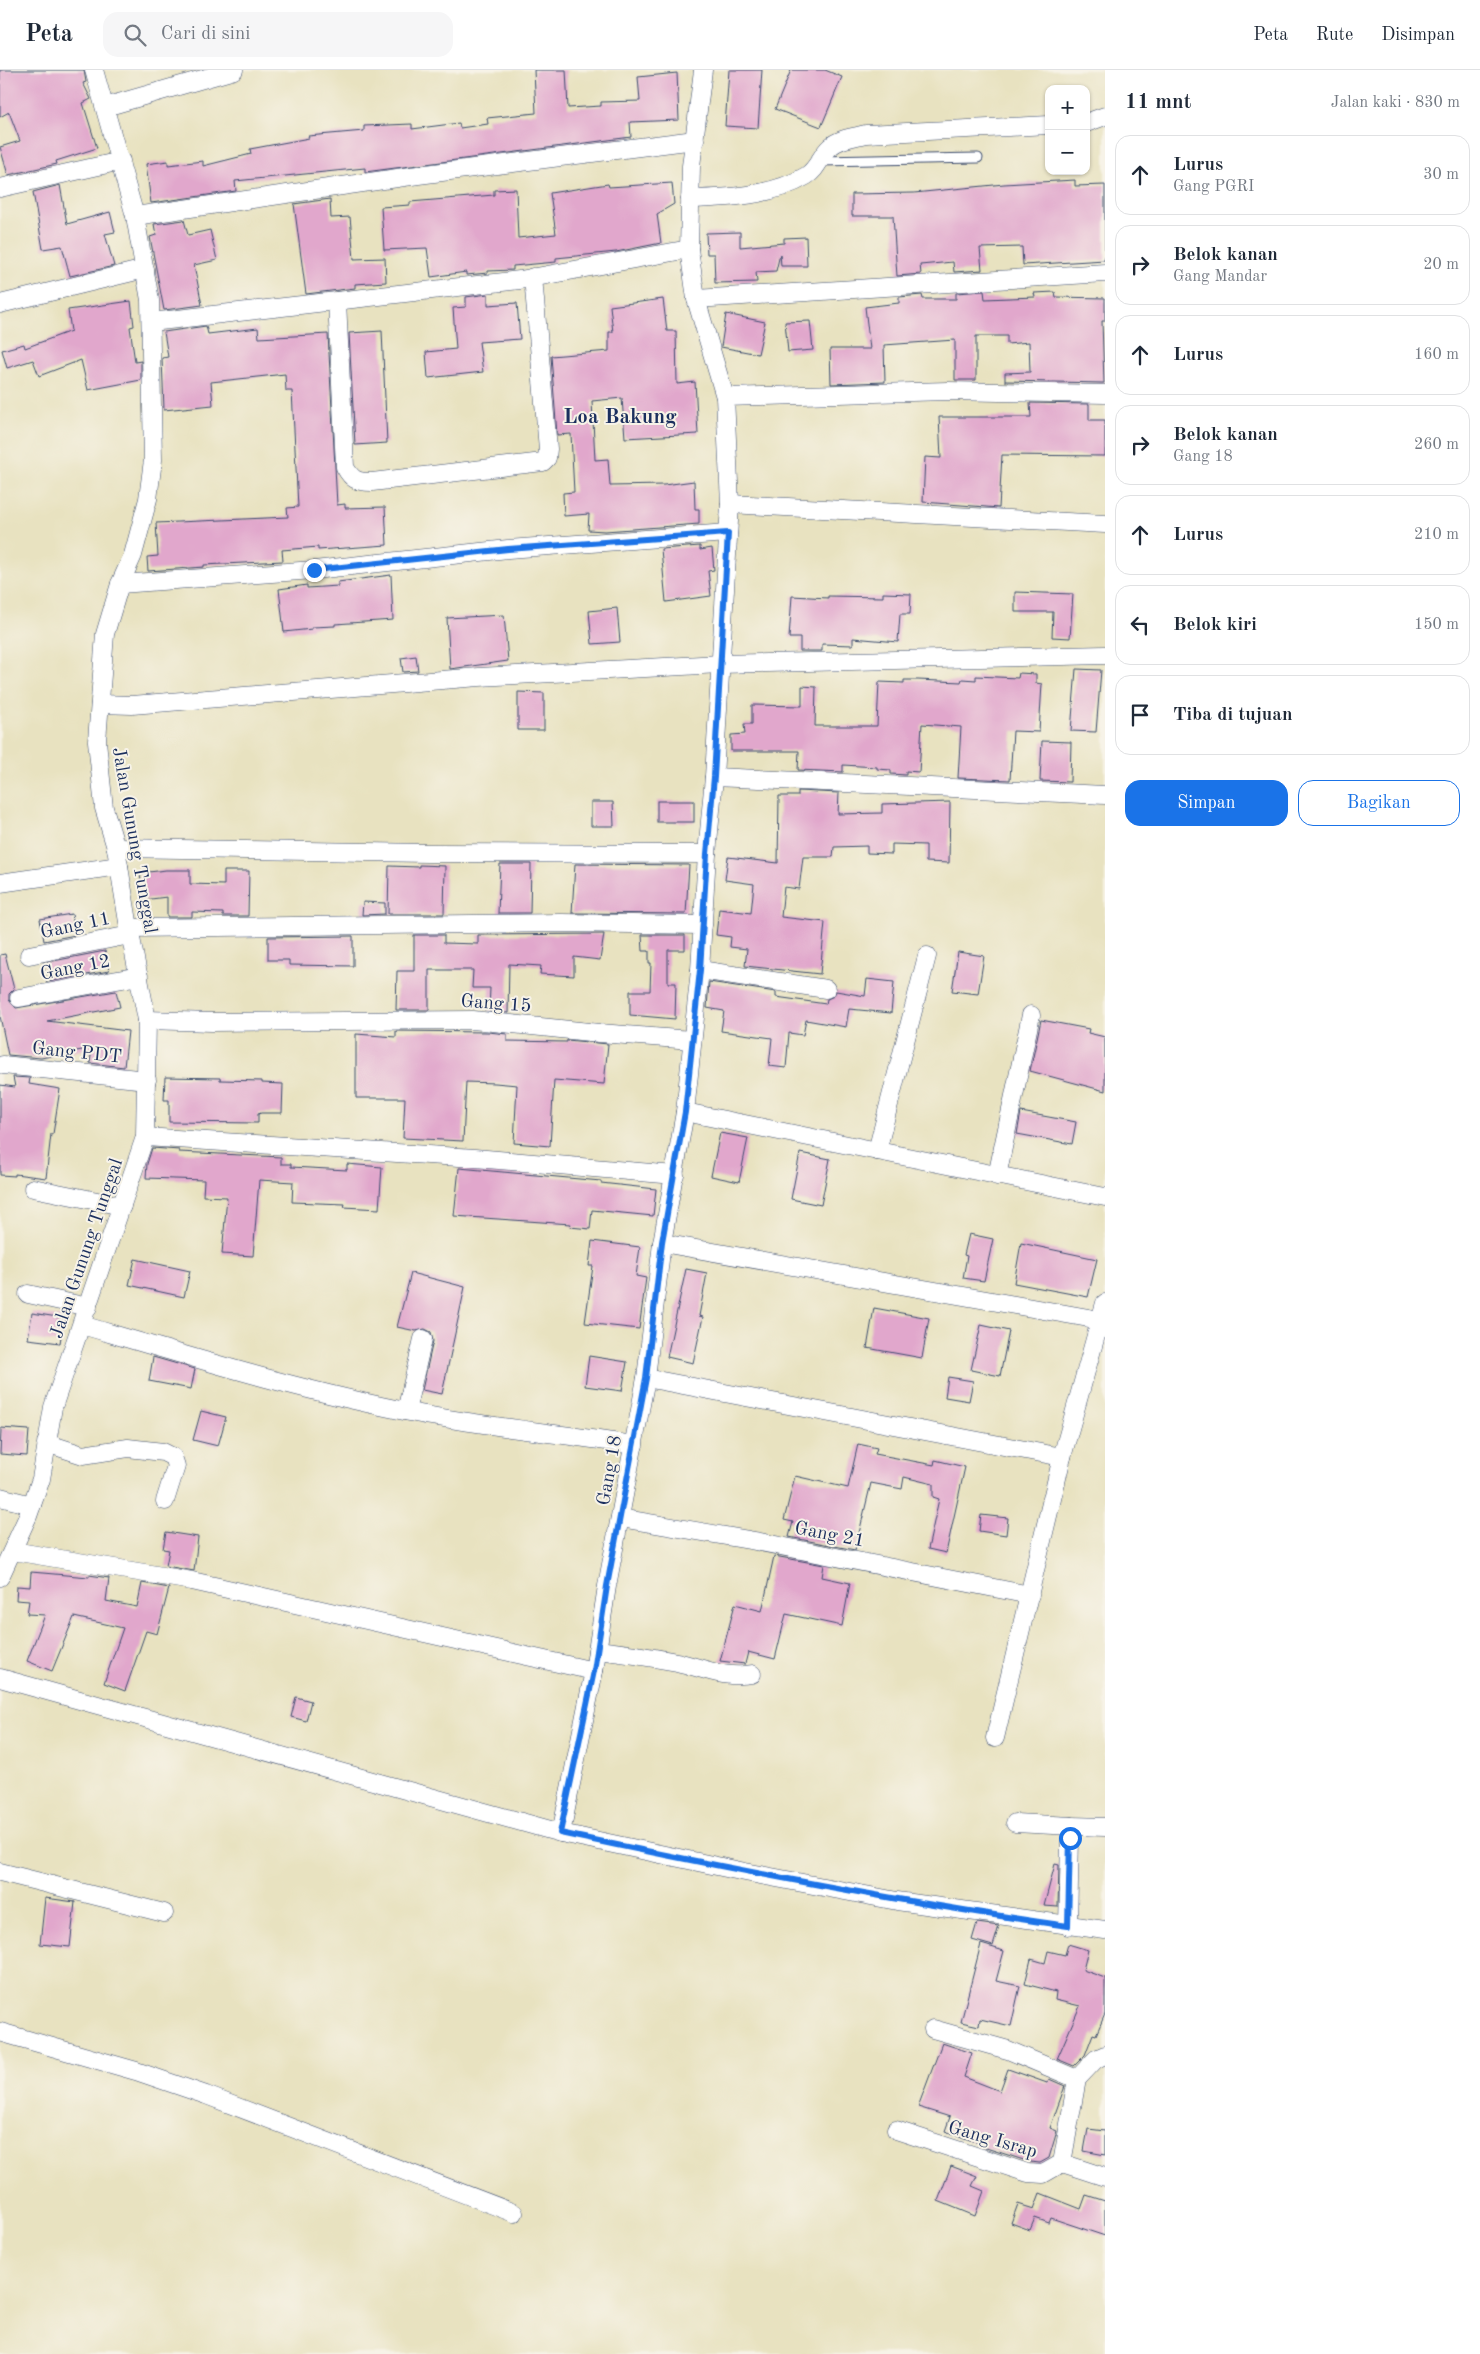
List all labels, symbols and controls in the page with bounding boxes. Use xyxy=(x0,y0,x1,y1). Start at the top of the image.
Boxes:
search box xyxy=(103,12,453,57)
icon: search xyxy=(121,21,149,49)
text: Peta xyxy=(25,23,73,47)
text: Cari di sini xyxy=(161,25,250,44)
text: Peta xyxy=(1253,26,1288,44)
text: Rute xyxy=(1316,26,1353,44)
text: Disimpan xyxy=(1381,26,1455,44)
map controls xyxy=(1045,85,1090,175)
button: + xyxy=(1045,85,1090,130)
text: 11 mnt xyxy=(1125,92,1191,113)
text: Jalan kaki · 830 m xyxy=(1331,95,1460,111)
button: − xyxy=(1045,130,1090,175)
text: Lurus xyxy=(1173,156,1223,175)
icon: ahead xyxy=(1126,161,1154,189)
text: 30 m xyxy=(1423,167,1459,183)
text: Gang PGRI xyxy=(1173,179,1254,195)
text: Belok kanan xyxy=(1173,246,1278,265)
icon: right xyxy=(1126,251,1154,279)
text: 20 m xyxy=(1423,257,1459,273)
text: Gang Mandar xyxy=(1173,269,1267,285)
icon: ahead xyxy=(1126,341,1154,369)
text: Lurus xyxy=(1173,346,1223,365)
text: 160 m xyxy=(1414,347,1459,363)
district label: Loa Bakung xyxy=(563,407,677,428)
text: Belok kanan xyxy=(1173,426,1278,445)
icon: right xyxy=(1126,431,1154,459)
text: 260 m xyxy=(1414,437,1459,453)
text: Gang 18 xyxy=(1173,449,1233,465)
icon: ahead xyxy=(1126,521,1154,549)
text: Lurus xyxy=(1173,526,1223,545)
text: 210 m xyxy=(1414,527,1459,543)
route end xyxy=(303,559,326,582)
icon: left xyxy=(1126,611,1154,639)
text: Belok kiri xyxy=(1173,616,1257,635)
text: 150 m xyxy=(1414,617,1459,633)
icon: arrive xyxy=(1126,701,1154,729)
text: Tiba di tujuan xyxy=(1173,706,1293,725)
street label: Jalan Gunung Tunggal xyxy=(108,746,159,935)
button: Simpan xyxy=(1125,780,1288,826)
button: Bagikan xyxy=(1298,780,1460,826)
street label: Gang 11 xyxy=(39,910,112,943)
street label: Gang 12 xyxy=(39,952,112,985)
street label: Gang 15 xyxy=(460,993,532,1016)
street label: Gang PDT xyxy=(31,1039,123,1068)
street label: Jalan Gunung Tunggal xyxy=(48,1156,127,1341)
street label: Gang 18 xyxy=(595,1434,626,1507)
street label: Gang 21 xyxy=(793,1519,866,1552)
route start xyxy=(1059,1827,1082,1850)
street label: Gang Israp xyxy=(946,2119,1039,2162)

